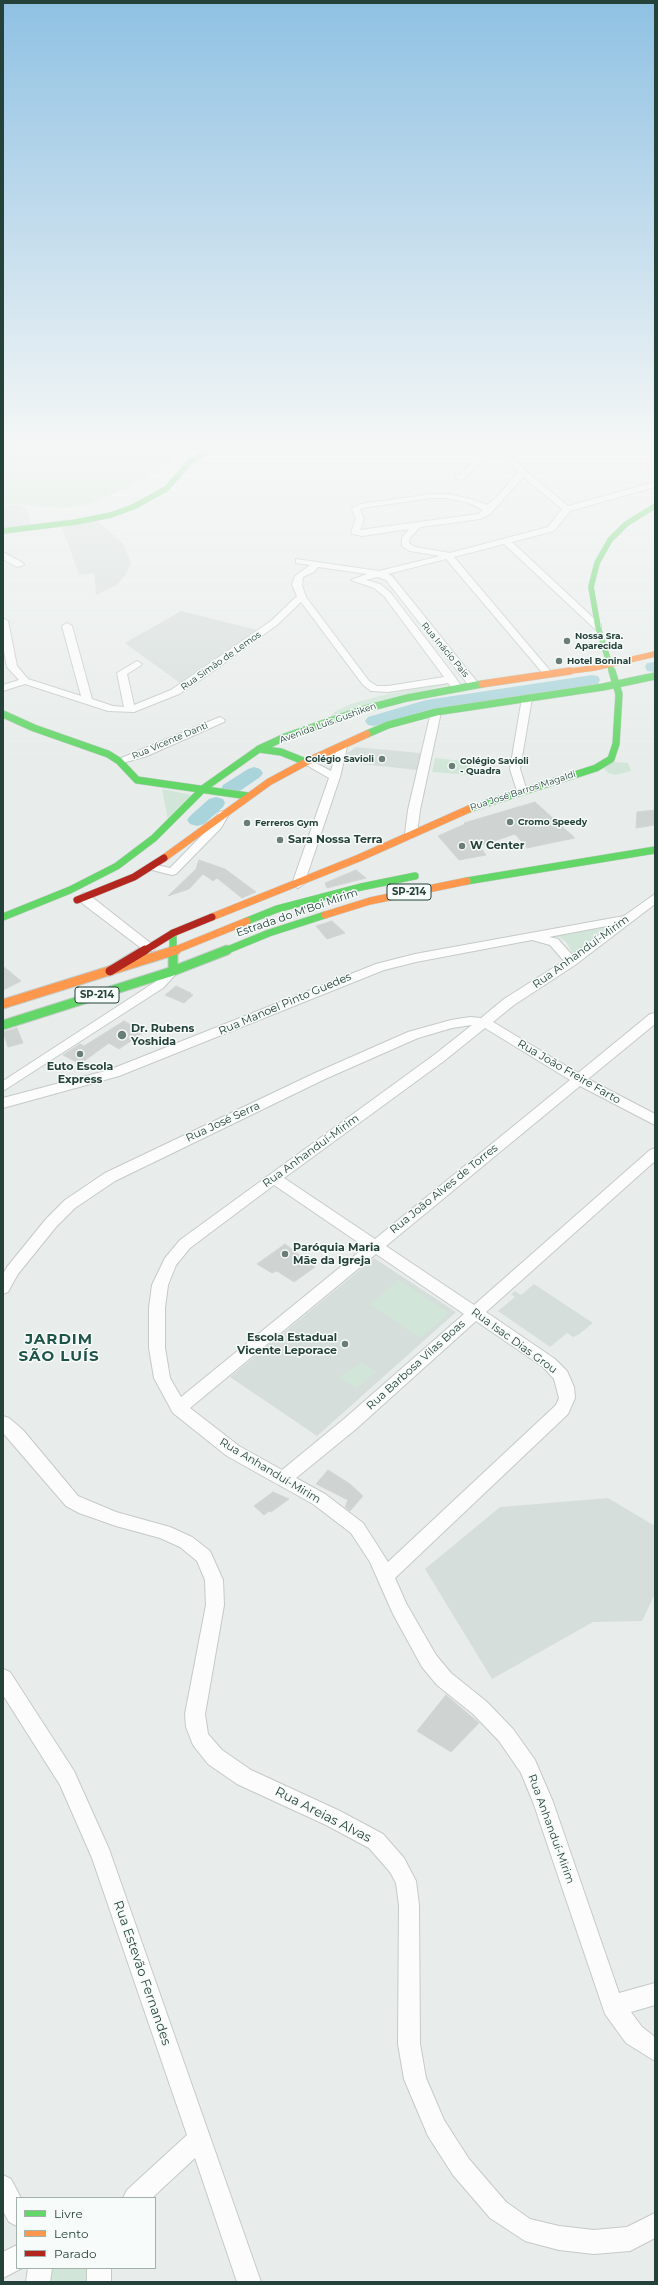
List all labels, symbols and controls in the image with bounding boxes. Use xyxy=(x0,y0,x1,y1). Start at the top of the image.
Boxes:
street label: Rua Inácio Pais xyxy=(419,620,471,680)
street label: Rua Simão de Lemos xyxy=(179,629,263,693)
place label: Nossa Sra. Aparecida xyxy=(575,631,623,652)
marker: Nossa Sra. Aparecida xyxy=(562,636,572,646)
marker: Hotel Boninal xyxy=(554,656,564,666)
place label: Hotel Boninal xyxy=(567,656,631,666)
street label: Avenida Luis Gushiken xyxy=(278,701,378,745)
street label: Rua Vicente Danti xyxy=(130,720,210,762)
place label: Colégio Savioli xyxy=(305,754,374,764)
marker: Colégio Savioli xyxy=(377,754,387,764)
place label: Colégio Savioli - Quadra xyxy=(460,756,529,777)
marker: Colégio Savioli - Quadra xyxy=(447,761,457,771)
street label: Rua José Barros Magaldi xyxy=(469,769,577,813)
marker: Cromo Speedy xyxy=(505,817,515,827)
place label: Cromo Speedy xyxy=(518,817,587,827)
marker: Ferreros Gym xyxy=(242,818,252,828)
place label: Ferreros Gym xyxy=(255,818,318,828)
place label: Sara Nossa Terra xyxy=(288,833,383,847)
marker: Sara Nossa Terra xyxy=(275,835,285,845)
place label: W Center xyxy=(470,839,524,853)
marker: W Center xyxy=(457,841,467,851)
road number: SP-214 xyxy=(387,884,431,900)
street label: Estrada do M'Boi Mirim xyxy=(234,886,360,940)
street label: Rua Anhanduí-Mirim xyxy=(530,913,632,991)
street label: Rua Manoel Pinto Guedes xyxy=(217,970,353,1038)
road number: SP-214 xyxy=(75,987,119,1003)
place label: Dr. Rubens Yoshida xyxy=(131,1022,194,1048)
marker: Dr. Rubens Yoshida xyxy=(116,1029,128,1041)
street label: Rua João Freire Farto xyxy=(515,1037,623,1107)
marker: Euto Escola Express xyxy=(75,1049,85,1059)
place label: Euto Escola Express xyxy=(47,1060,113,1086)
street label: Rua José Serra xyxy=(184,1099,262,1145)
street label: Rua Anhanduí-Mirim xyxy=(260,1112,362,1190)
street label: Rua João Alves de Torres xyxy=(387,1141,501,1237)
place label: Paróquia Maria Mãe da Igreja xyxy=(293,1241,380,1267)
marker: Paróquia Maria Mãe da Igreja xyxy=(280,1249,290,1259)
street label: Rua Isac Dias Grou xyxy=(469,1305,559,1377)
street label: Rua Barbosa Vilas Boas xyxy=(364,1317,468,1413)
district label: JARDIM SÃO LUÍS xyxy=(18,1331,100,1366)
place label: Escola Estadual Vicente Leporace xyxy=(237,1331,337,1357)
marker: Escola Estadual Vicente Leporace xyxy=(340,1339,350,1349)
street label: Rua Anhanduí-Mirim xyxy=(217,1436,323,1506)
street label: Rua Anhanduí-Mirim xyxy=(525,1772,577,1886)
street label: Rua Areias Alvas xyxy=(272,1784,374,1846)
street label: Rua Estevão Fernandes xyxy=(110,1899,174,2047)
legend xyxy=(16,2197,156,2269)
text: Livre xyxy=(54,2206,83,2221)
text: Lento xyxy=(54,2226,89,2241)
text: Parado xyxy=(54,2246,97,2261)

